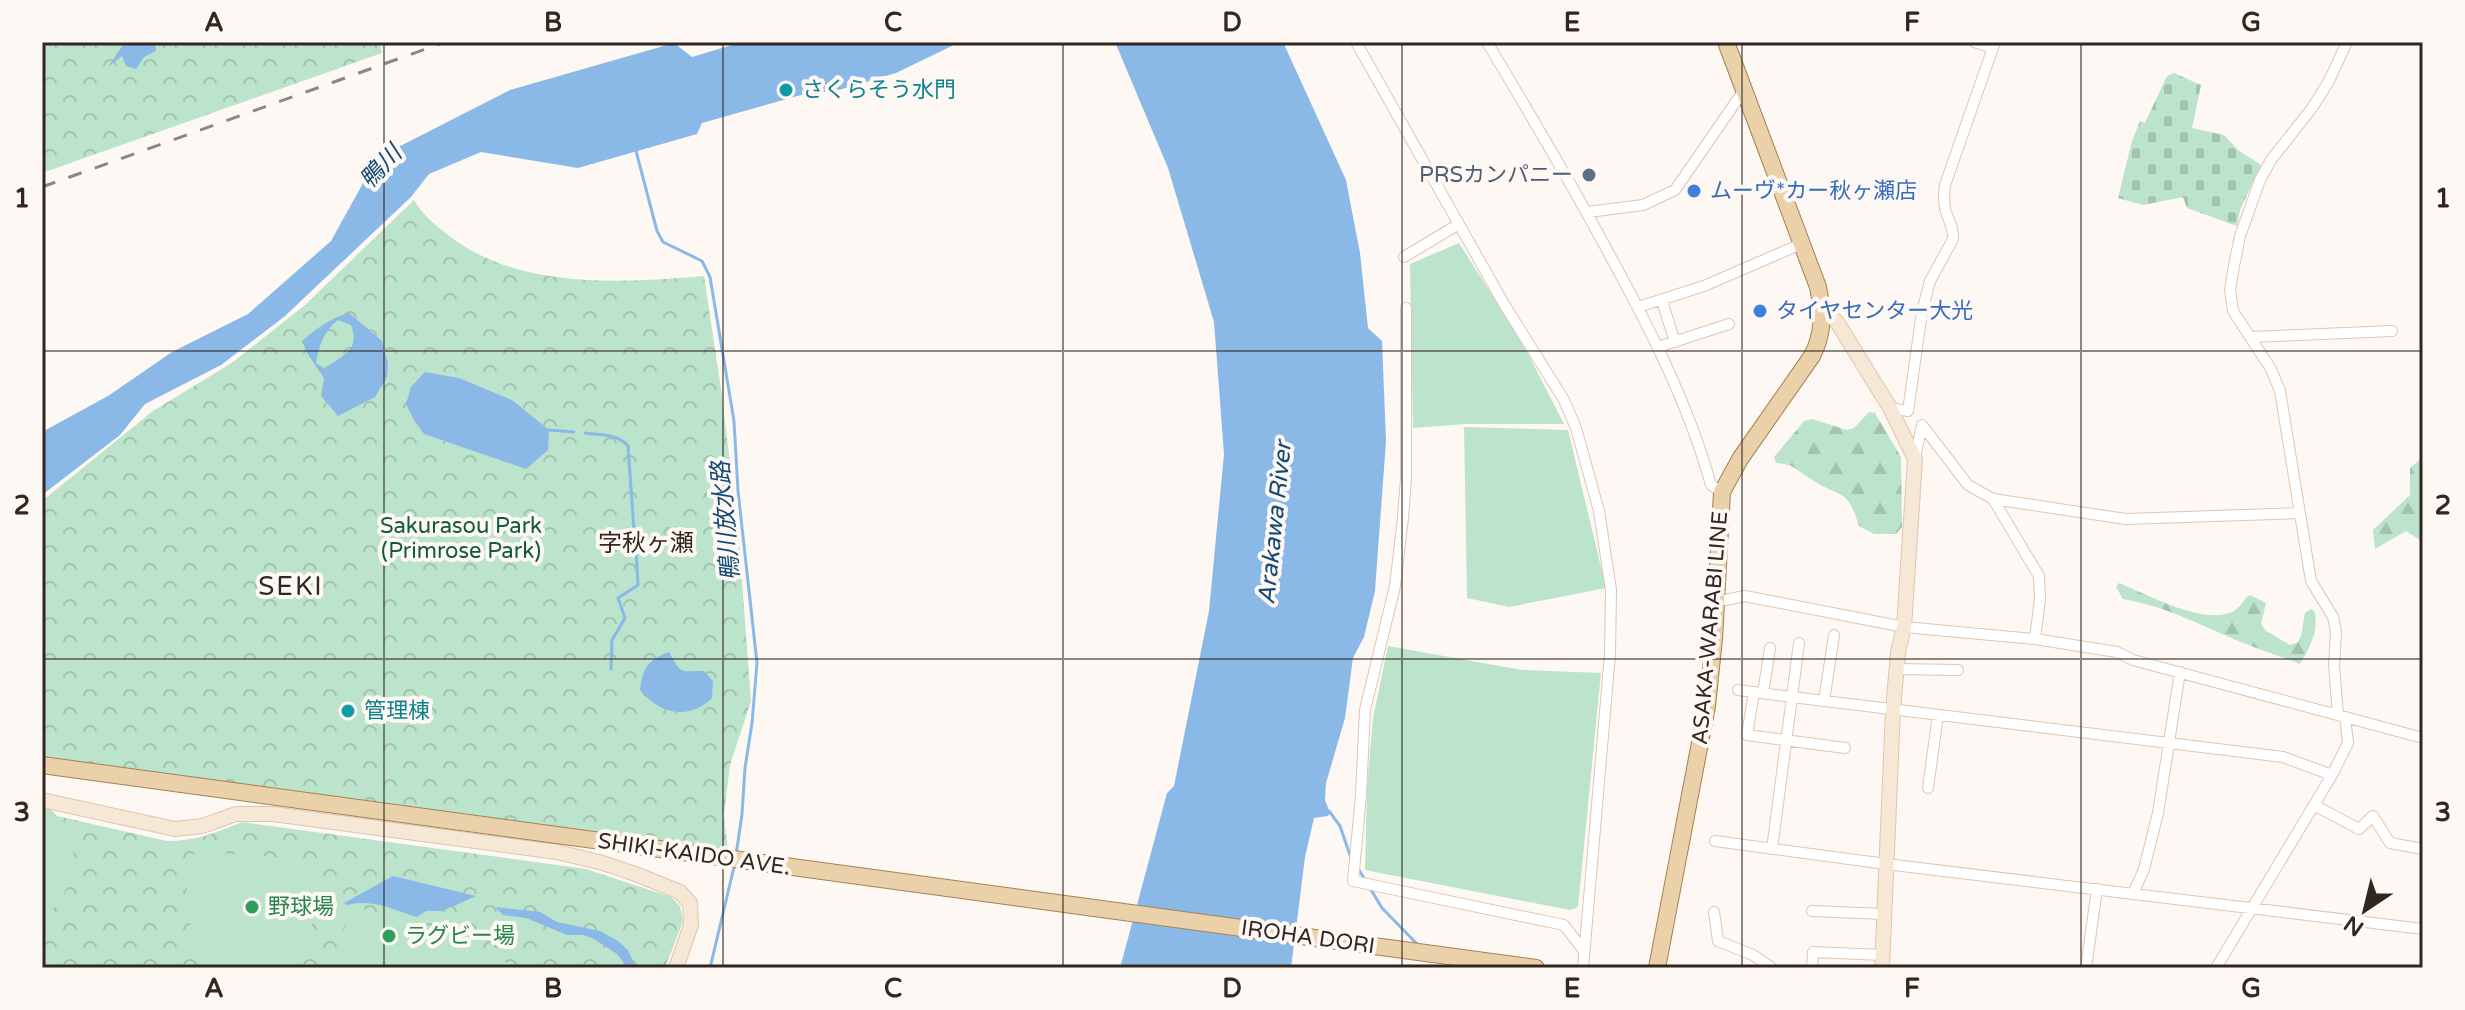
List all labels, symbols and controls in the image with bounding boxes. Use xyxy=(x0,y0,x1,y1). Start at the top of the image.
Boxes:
text: A xyxy=(204,7,224,38)
text: B xyxy=(544,7,562,38)
text: C xyxy=(884,7,902,38)
text: D xyxy=(1222,7,1242,38)
text: E xyxy=(1564,7,1580,38)
text: F xyxy=(1904,7,1920,38)
text: G xyxy=(2241,7,2261,38)
place label: さくらそう水門 xyxy=(802,77,956,103)
marker: さくらそう水門 xyxy=(777,81,795,99)
water label: 鴨川 xyxy=(354,137,410,194)
place label: PRSカンパニー xyxy=(1419,162,1573,188)
marker: PRSカンパニー xyxy=(1580,166,1598,184)
place label: ムーヴ*カー秋ヶ瀬店 xyxy=(1710,178,1917,204)
marker: ムーヴ*カー秋ヶ瀬店 xyxy=(1685,182,1703,200)
text: 1 xyxy=(14,183,30,214)
text: 1 xyxy=(2435,183,2451,214)
place label: タイヤセンター大光 xyxy=(1776,298,1973,324)
marker: タイヤセンター大光 xyxy=(1751,302,1769,320)
water label: Arakawa River xyxy=(1252,437,1298,606)
water label: 鴨川放水路 xyxy=(706,458,746,582)
text: 2 xyxy=(14,490,30,521)
text: 2 xyxy=(2435,490,2451,521)
street label: ASAKA-WARABI LINE xyxy=(1687,510,1733,746)
park label: Sakurasou Park (Primrose Park) xyxy=(380,513,542,564)
district label: 字秋ヶ瀬 xyxy=(598,529,694,558)
district label: SEKI xyxy=(258,571,324,602)
place label: 管理棟 xyxy=(364,698,430,724)
marker: 管理棟 xyxy=(339,702,357,720)
text: 3 xyxy=(14,797,30,828)
text: 3 xyxy=(2435,797,2451,828)
street label: SHIKI-KAIDO AVE. xyxy=(596,828,792,880)
north arrow xyxy=(2325,870,2405,950)
place label: 野球場 xyxy=(268,894,334,920)
marker: 野球場 xyxy=(243,898,261,916)
text: N xyxy=(2339,910,2369,941)
street label: IROHA DORI xyxy=(1239,915,1377,959)
place label: ラグビー場 xyxy=(405,923,515,949)
marker: ラグビー場 xyxy=(380,927,398,945)
text: A xyxy=(204,973,224,1004)
text: B xyxy=(544,973,562,1004)
text: C xyxy=(884,973,902,1004)
text: D xyxy=(1222,973,1242,1004)
text: E xyxy=(1564,973,1580,1004)
text: F xyxy=(1904,973,1920,1004)
text: G xyxy=(2241,973,2261,1004)

